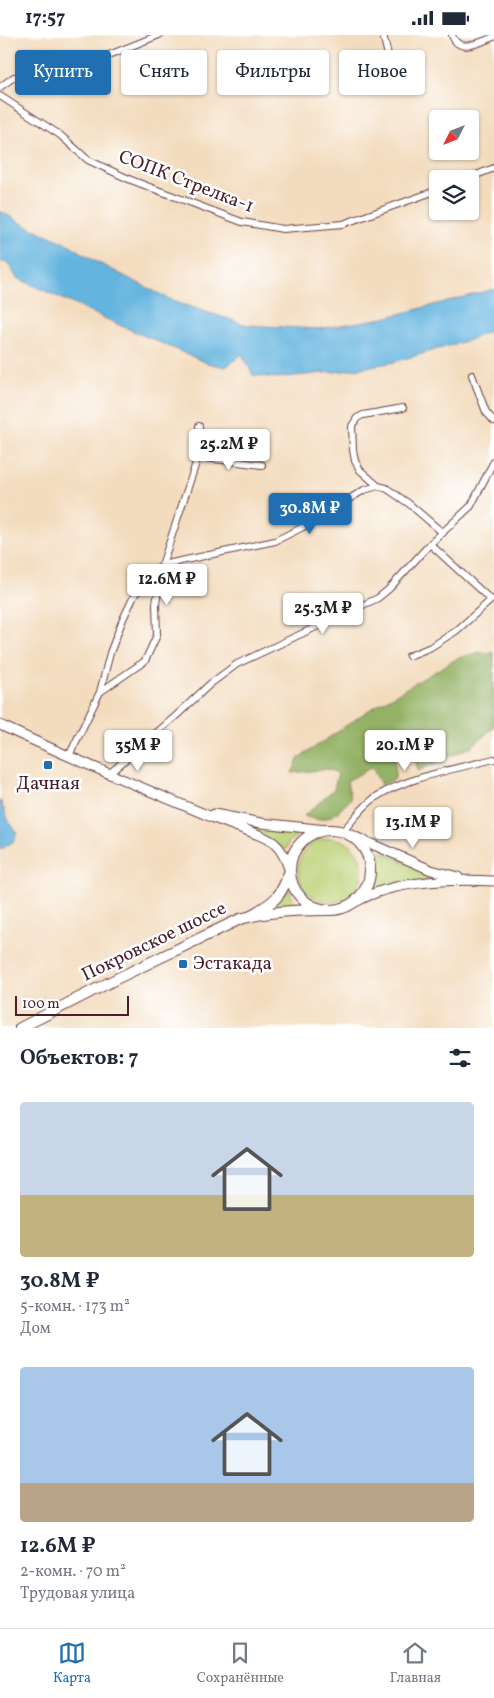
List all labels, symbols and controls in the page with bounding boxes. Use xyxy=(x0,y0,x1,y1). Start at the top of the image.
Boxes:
text: 17:57 xyxy=(25,5,65,31)
chip: Купить xyxy=(15,50,111,95)
chip: Снять xyxy=(121,50,207,95)
chip: Фильтры xyxy=(217,50,329,95)
chip: Новое xyxy=(339,50,425,95)
north arrow xyxy=(429,110,479,160)
map controls xyxy=(429,110,479,220)
street label: СОПК Стрелка-1 xyxy=(115,144,257,220)
button: layers xyxy=(429,170,479,220)
pin: 25.2M ₽ xyxy=(183,429,275,471)
text: 25.2M ₽ xyxy=(200,434,258,456)
pin: 30.8M ₽ xyxy=(264,493,356,535)
text: 30.8M ₽ xyxy=(280,498,340,520)
pin: 12.6M ₽ xyxy=(121,563,213,606)
text: 12.6M ₽ xyxy=(138,569,196,591)
pin: 25.3M ₽ xyxy=(277,593,369,635)
text: 25.3M ₽ xyxy=(294,598,352,620)
pin: 35M ₽ xyxy=(103,729,173,772)
pin: 20.1M ₽ xyxy=(359,729,451,772)
text: 35M ₽ xyxy=(115,735,161,757)
text: 20.1M ₽ xyxy=(376,735,434,757)
marker: Дачная xyxy=(42,759,54,771)
place label: Дачная xyxy=(16,771,80,797)
pin: 13.1M ₽ xyxy=(367,807,459,849)
text: 13.1M ₽ xyxy=(385,812,441,834)
street label: Покровское шоссе xyxy=(77,896,231,988)
place label: Эстакада xyxy=(193,951,272,977)
marker: Эстакада xyxy=(177,958,189,970)
scale bar xyxy=(15,993,129,1016)
text: 100 m xyxy=(22,995,60,1014)
text: Объектов: 7 xyxy=(20,1044,139,1073)
icon: filters xyxy=(446,1044,474,1072)
icon: home xyxy=(202,1134,292,1224)
text: 30.8M ₽ xyxy=(20,1267,100,1296)
text: 5-комн. · 173 m² xyxy=(20,1296,130,1318)
text: Дом xyxy=(20,1318,51,1340)
icon: home xyxy=(202,1399,292,1489)
text: 12.6M ₽ xyxy=(20,1532,96,1561)
text: 2-комн. · 70 m² xyxy=(20,1561,126,1583)
text: Трудовая улица xyxy=(20,1583,135,1605)
tab: Карта xyxy=(53,1639,91,1688)
tab: Сохранённые xyxy=(197,1639,284,1688)
tab: Главная xyxy=(390,1639,441,1688)

